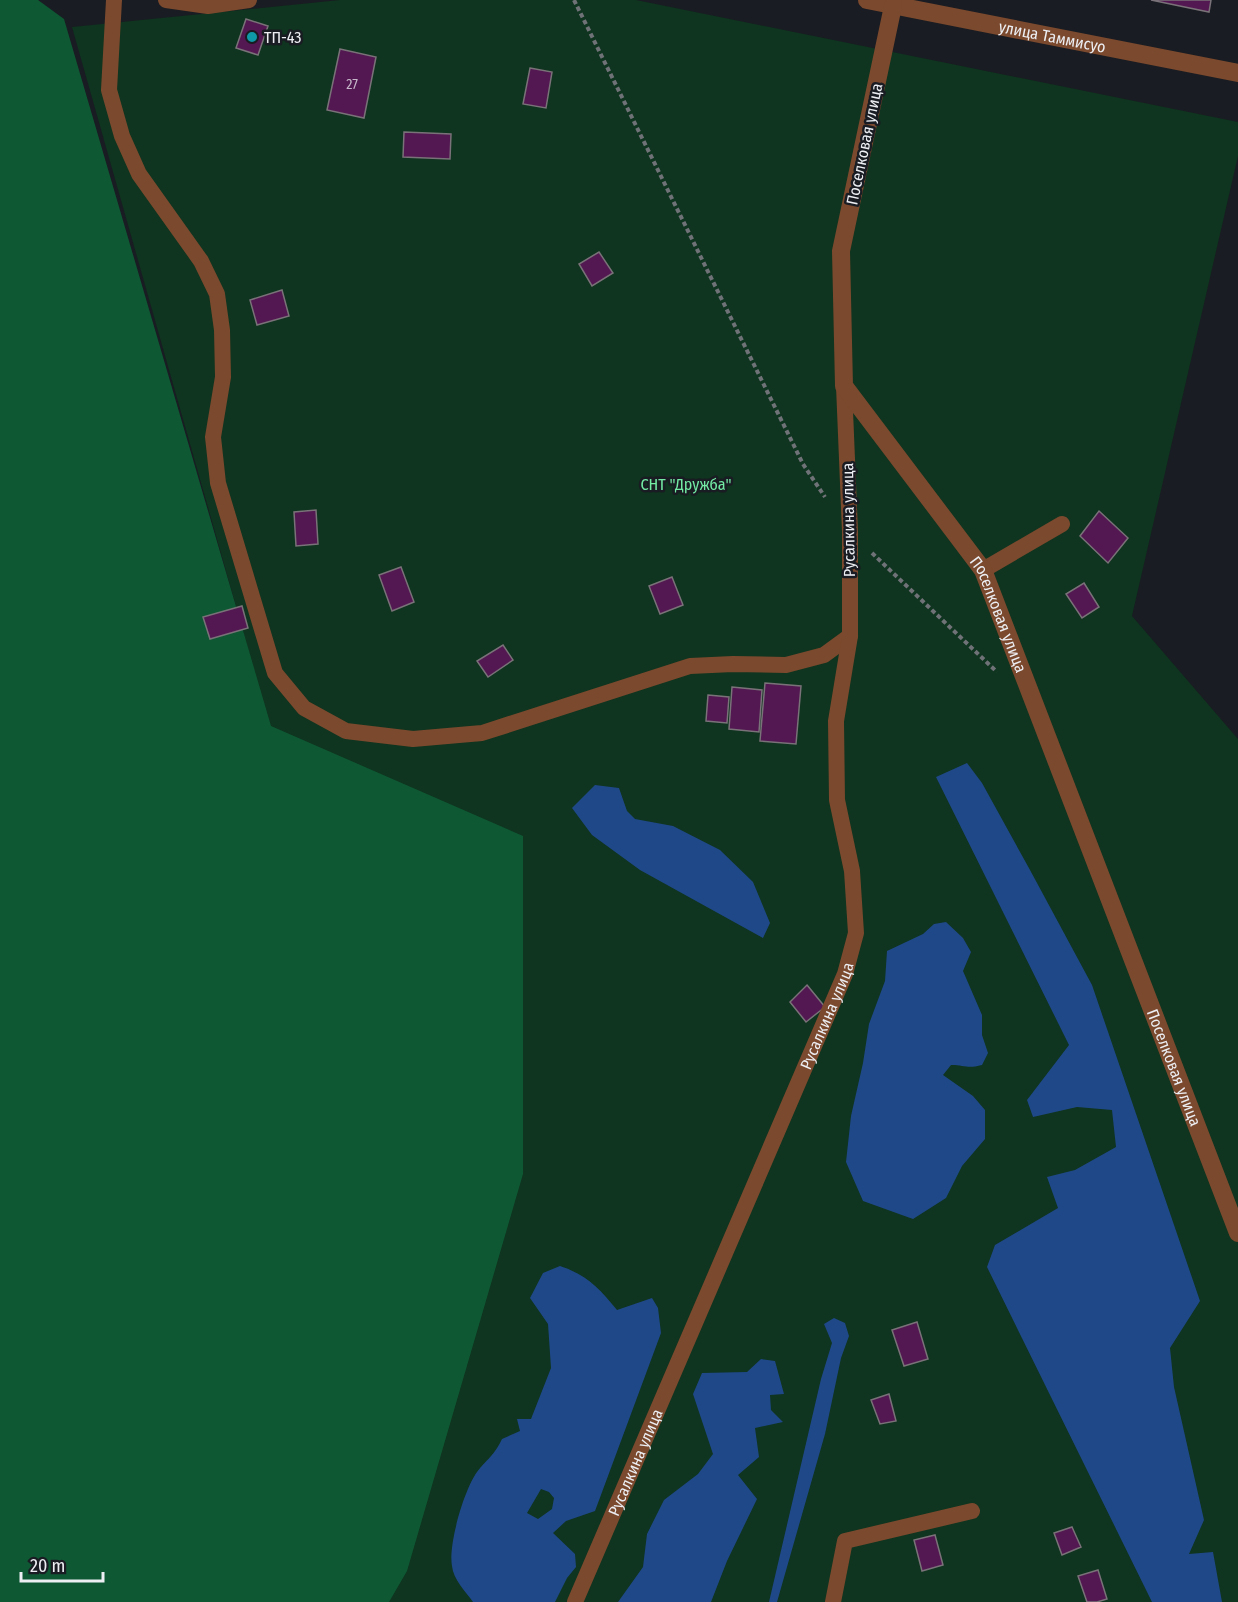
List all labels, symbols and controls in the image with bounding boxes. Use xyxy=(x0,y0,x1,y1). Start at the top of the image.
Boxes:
street label: улица Таммисуо xyxy=(997,17,1108,57)
place label: ТП-43 xyxy=(264,28,302,47)
marker: ТП-43 xyxy=(245,30,259,44)
house number: 27 xyxy=(346,76,358,93)
street label: Поселковая улица xyxy=(842,81,887,207)
street label: Русалкина улица xyxy=(838,462,859,577)
park label: СНТ "Дружба" xyxy=(640,475,732,494)
street label: Поселковая улица xyxy=(966,553,1031,675)
street label: Русалкина улица xyxy=(796,960,858,1072)
street label: Поселковая улица xyxy=(1143,1006,1205,1129)
street label: Русалкина улица xyxy=(604,1406,667,1519)
scale bar xyxy=(21,1545,104,1583)
text: 20 m xyxy=(30,1555,65,1577)

